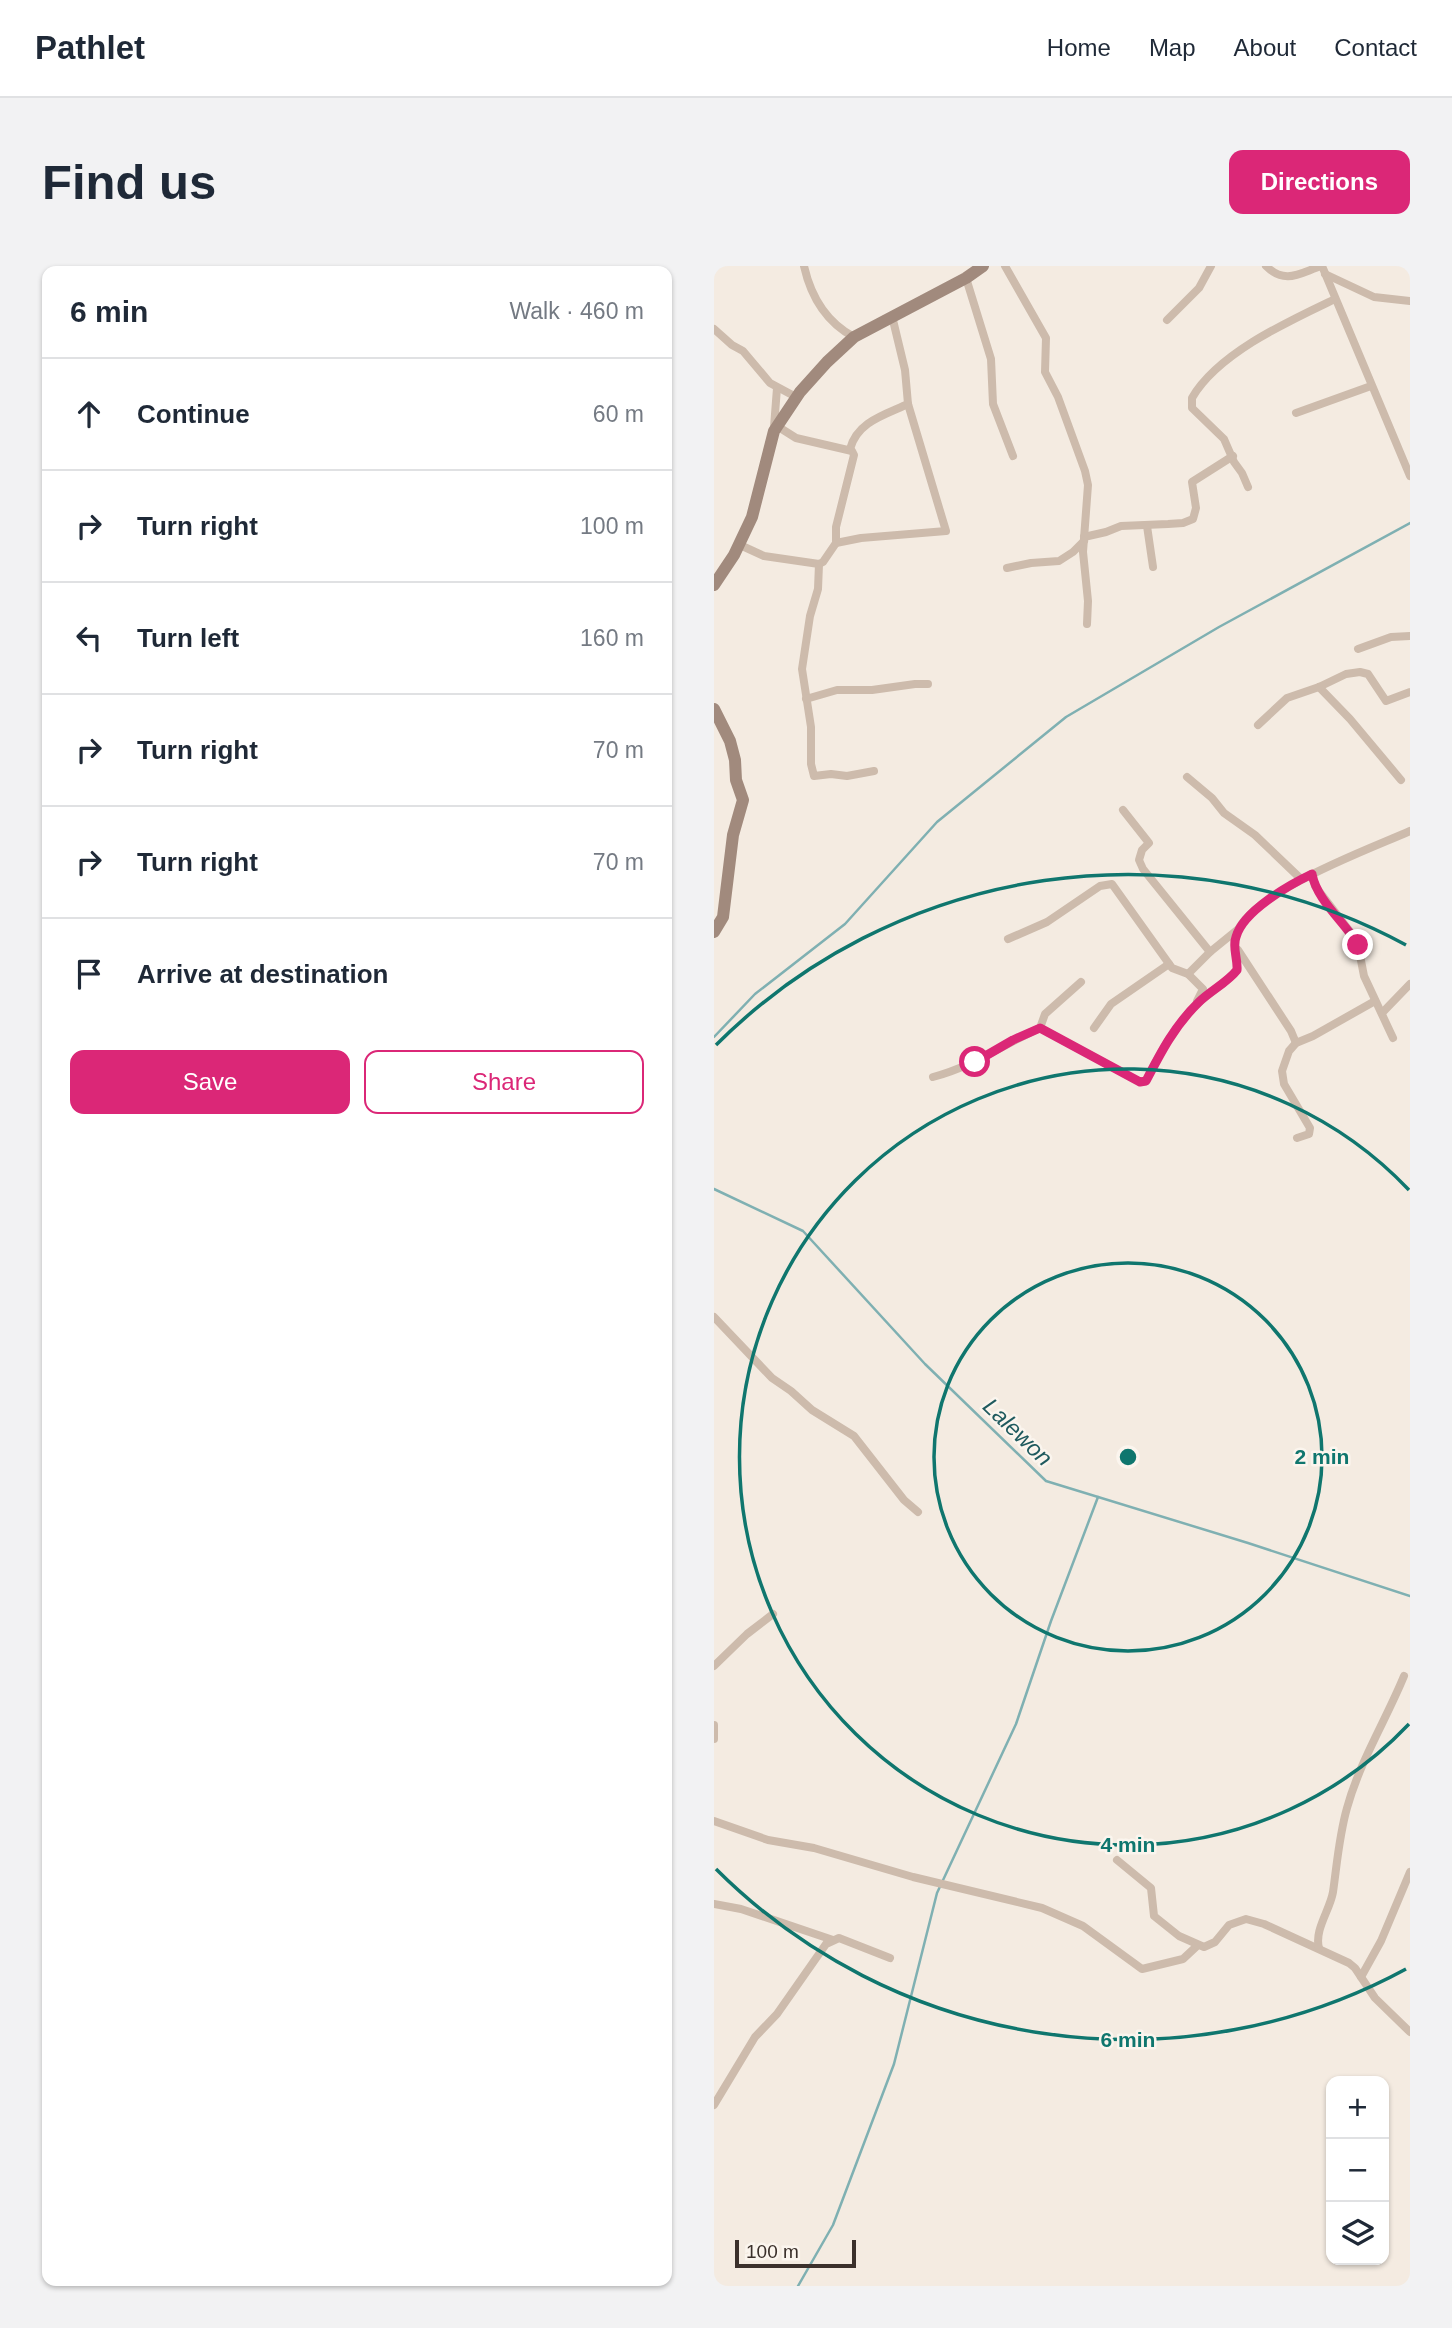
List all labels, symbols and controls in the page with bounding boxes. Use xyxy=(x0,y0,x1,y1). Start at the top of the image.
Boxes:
text: Pathlet xyxy=(35,29,145,66)
text: Home xyxy=(1047,34,1111,61)
text: Map xyxy=(1149,34,1196,61)
text: About xyxy=(1234,34,1296,61)
text: Contact xyxy=(1334,34,1417,61)
button: Directions xyxy=(1229,150,1410,214)
text: Find us xyxy=(42,155,216,209)
text: 6 min xyxy=(70,295,148,328)
text: Walk · 460 m xyxy=(509,298,644,324)
icon: ahead xyxy=(70,395,108,433)
text: Continue xyxy=(137,399,250,429)
text: 60 m xyxy=(593,401,644,427)
icon: right xyxy=(70,507,108,545)
text: Turn right xyxy=(137,511,258,541)
text: 100 m xyxy=(580,513,644,539)
icon: left xyxy=(70,619,108,657)
text: Turn left xyxy=(137,623,239,653)
text: 160 m xyxy=(580,625,644,651)
icon: right xyxy=(70,731,108,769)
text: Turn right xyxy=(137,735,258,765)
text: 70 m xyxy=(593,737,644,763)
icon: right xyxy=(70,843,108,881)
text: Turn right xyxy=(137,847,258,877)
text: 70 m xyxy=(593,849,644,875)
route end xyxy=(1342,929,1373,960)
icon: arrive xyxy=(70,955,108,993)
text: Arrive at destination xyxy=(137,959,388,989)
route start xyxy=(959,1046,990,1077)
button: Save xyxy=(70,1050,350,1114)
button: Share xyxy=(364,1050,644,1114)
water label: Lalewon xyxy=(978,1393,1058,1471)
centre of rings xyxy=(1116,1445,1140,1469)
text: 2 min xyxy=(1295,1445,1349,1468)
text: 4 min xyxy=(1101,1833,1155,1856)
text: 6 min xyxy=(1101,2028,1155,2051)
map controls xyxy=(1326,2076,1389,2265)
button: + xyxy=(1326,2076,1389,2139)
button: − xyxy=(1326,2139,1389,2202)
button: layers xyxy=(1326,2202,1389,2265)
scale bar xyxy=(735,2237,856,2269)
text: 100 m xyxy=(746,2241,799,2262)

